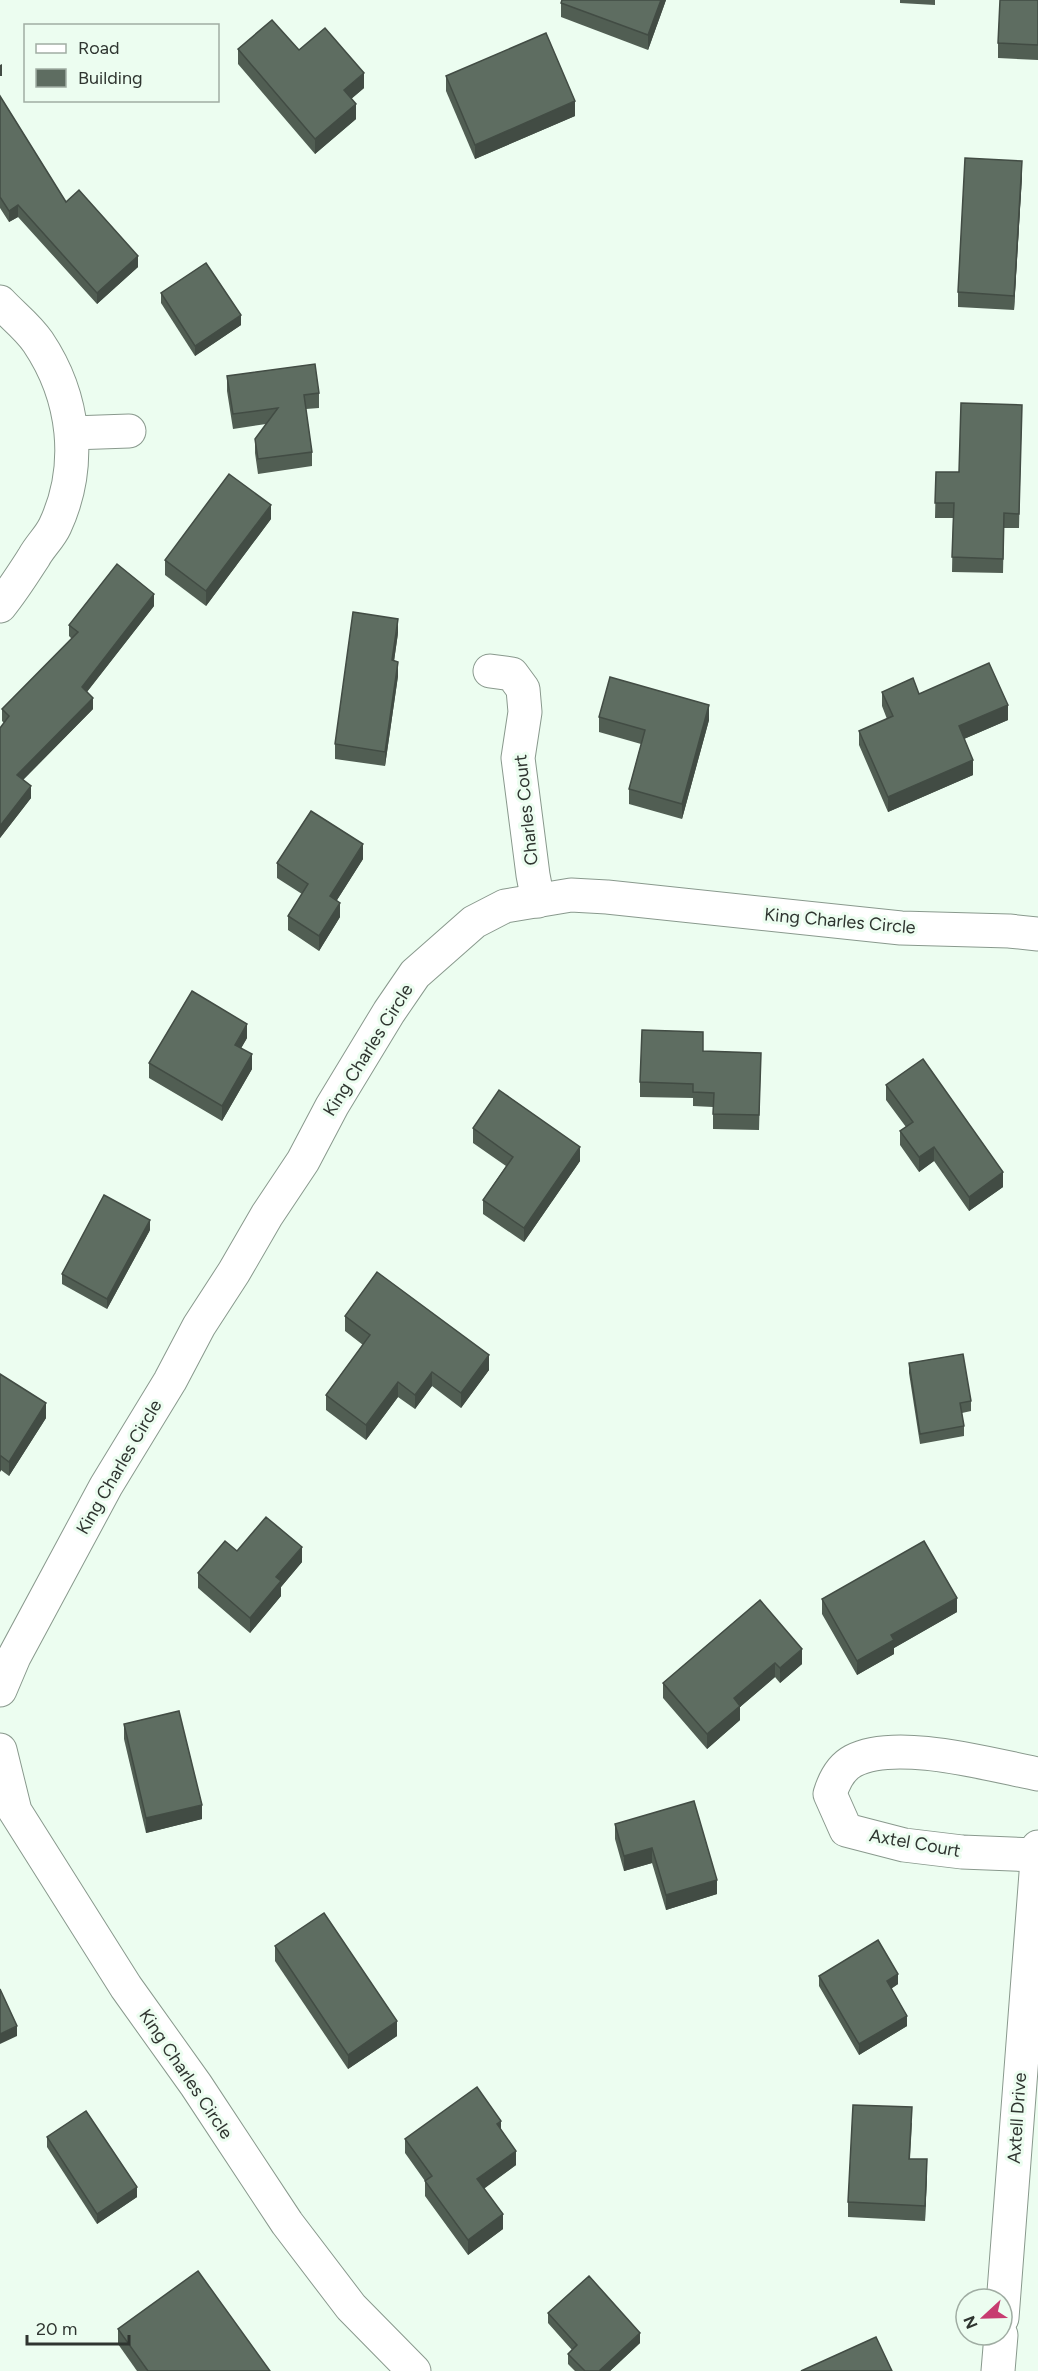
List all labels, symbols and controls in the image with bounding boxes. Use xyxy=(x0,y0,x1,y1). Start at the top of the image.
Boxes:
legend xyxy=(24,24,219,102)
text: Road xyxy=(78,37,119,59)
text: Building xyxy=(78,67,143,89)
street label: Charles Court xyxy=(509,753,543,866)
street label: King Charles Circle xyxy=(763,903,917,939)
street label: King Charles Circle xyxy=(318,980,418,1120)
street label: King Charles Circle xyxy=(72,1396,167,1538)
street label: Axtel Court xyxy=(868,1824,962,1862)
street label: King Charles Circle xyxy=(134,2005,238,2143)
street label: Axtell Drive xyxy=(1003,2072,1031,2164)
north arrow xyxy=(954,2287,1014,2347)
scale bar xyxy=(27,2308,129,2346)
text: N xyxy=(959,2313,982,2332)
text: 20 m xyxy=(36,2318,77,2340)

